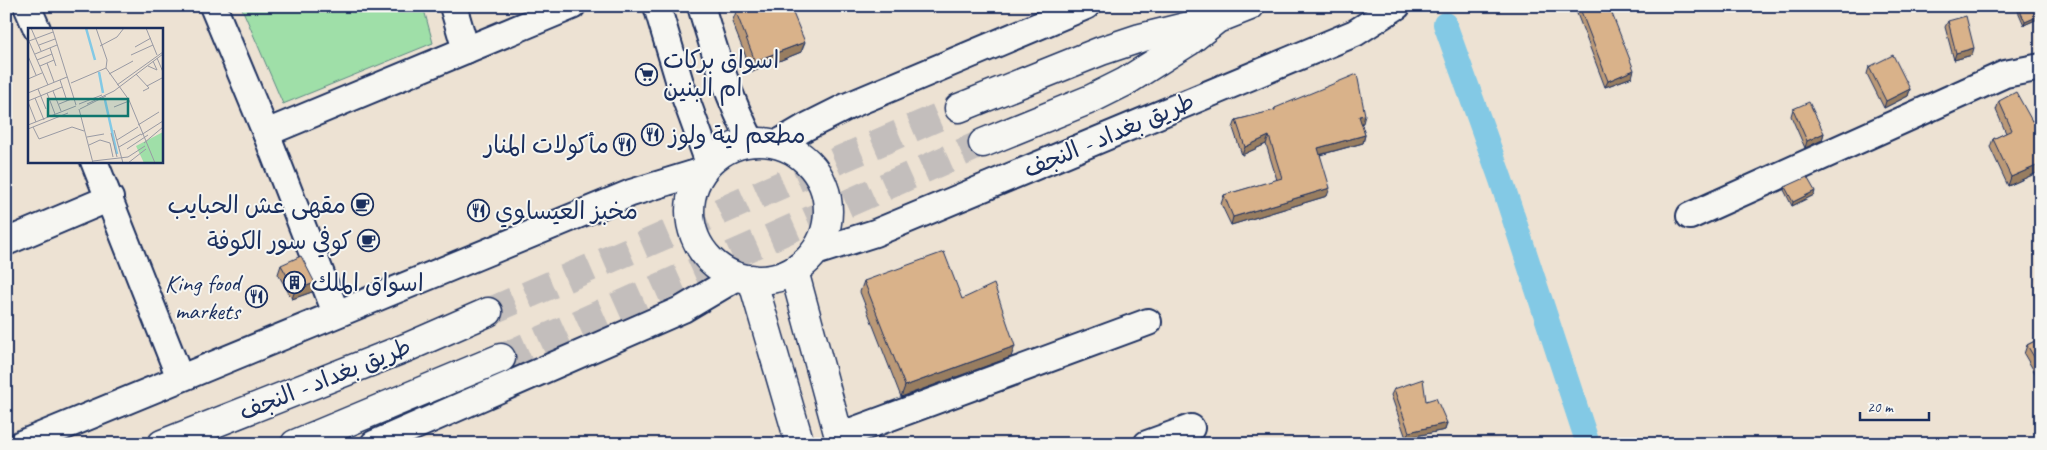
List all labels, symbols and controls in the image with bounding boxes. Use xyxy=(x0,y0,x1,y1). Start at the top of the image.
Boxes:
inset map xyxy=(28,28,162,162)
place label: اسواق بركات ام البنين xyxy=(663,45,779,106)
supermarket icon: اسواق بركات ام البنين xyxy=(635,62,659,86)
street label: طريق بغداد - النجف xyxy=(1019,86,1199,184)
place label: مطعم لية ولوز xyxy=(667,120,806,153)
restaurant icon: مطعم لية ولوز xyxy=(641,123,665,147)
place label: مأكولات المنار xyxy=(482,130,609,161)
restaurant icon: مأكولات المنار xyxy=(613,133,637,157)
place label: مقهى عش الحبايب xyxy=(167,190,346,220)
cafe icon: مقهى عش الحبايب xyxy=(350,193,374,217)
place label: مخبز العيساوي xyxy=(495,196,638,228)
restaurant icon: مخبز العيساوي xyxy=(467,199,491,223)
place label: كوفي سور الكوفة xyxy=(207,226,352,258)
cafe icon: كوفي سور الكوفة xyxy=(356,229,380,253)
place label: King food markets xyxy=(165,268,244,326)
place label: اسواق الملك xyxy=(311,268,424,298)
building icon: اسواق الملك xyxy=(283,271,307,295)
restaurant icon: King food markets xyxy=(244,285,268,309)
street label: طريق بغداد - النجف xyxy=(235,331,415,427)
scale bar xyxy=(1860,390,1928,422)
text: 20 m xyxy=(1867,398,1894,417)

